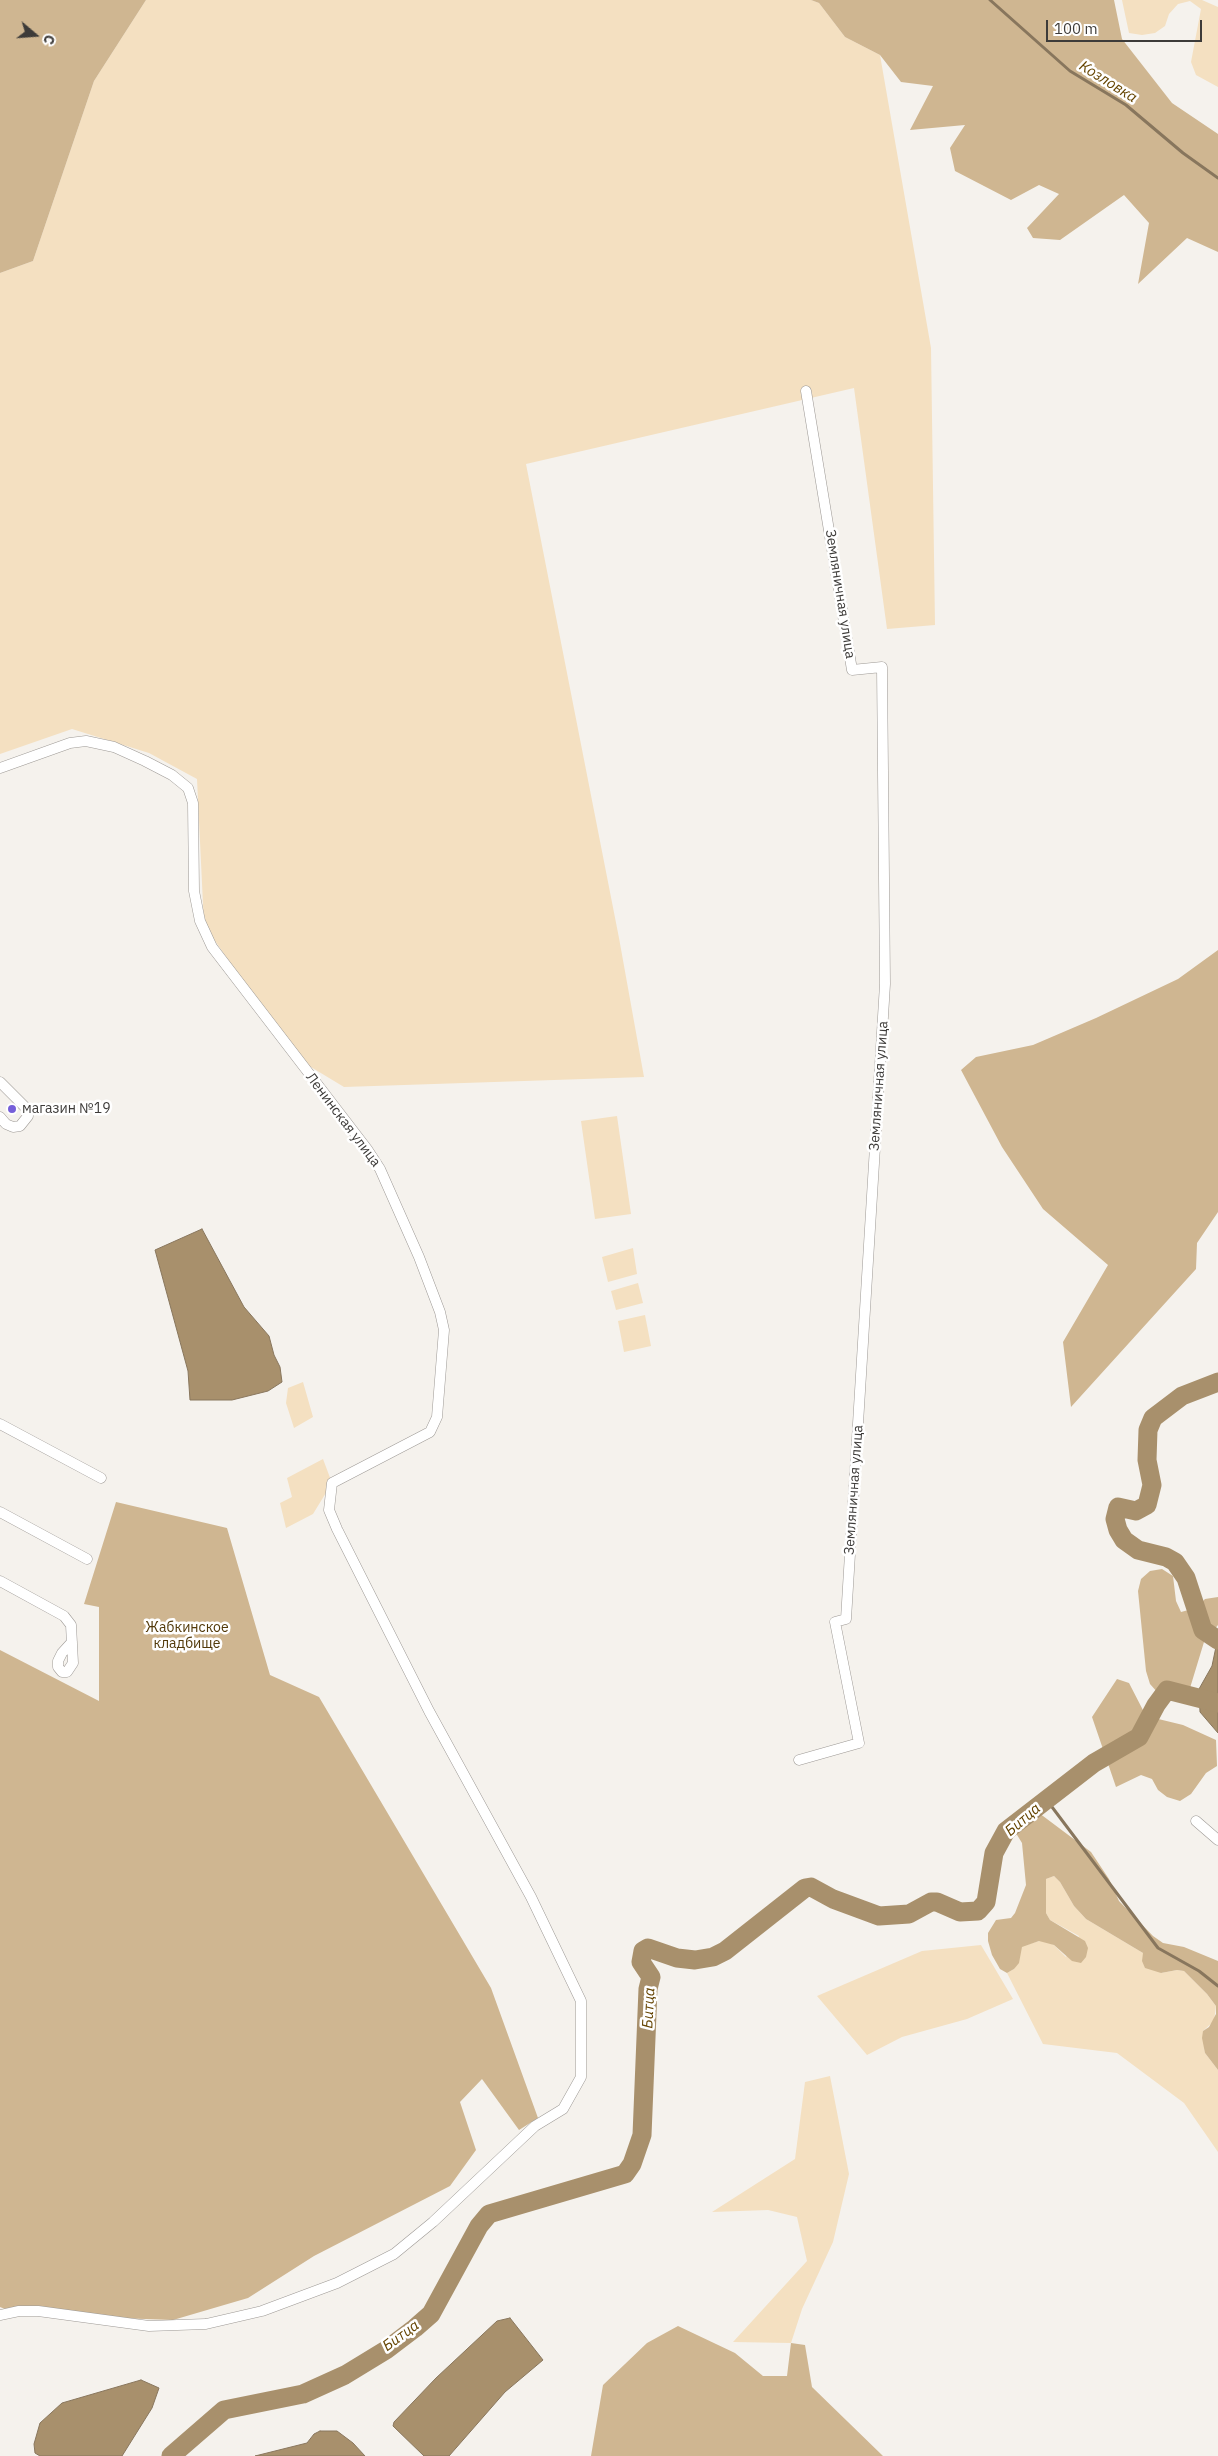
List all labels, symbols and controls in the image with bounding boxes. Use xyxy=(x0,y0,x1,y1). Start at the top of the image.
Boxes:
north arrow xyxy=(10,10,60,60)
scale bar xyxy=(1048,10,1204,42)
text: 100 m xyxy=(1054,19,1098,38)
text: С xyxy=(39,33,59,47)
water label: Козловка xyxy=(1076,57,1140,107)
street label: Земляничная улица xyxy=(822,528,858,660)
street label: Земляничная улица xyxy=(866,1020,892,1152)
street label: Ленинская улица xyxy=(302,1070,384,1170)
place label: магазин №19 xyxy=(22,1101,111,1117)
marker: магазин №19 xyxy=(6,1103,18,1115)
street label: Земляничная улица xyxy=(841,1424,867,1556)
park label: Жабкинское кладбище xyxy=(145,1620,229,1652)
water label: Битца xyxy=(1002,1800,1044,1840)
water label: Битца xyxy=(639,1987,659,2029)
water label: Битца xyxy=(379,2317,423,2355)

